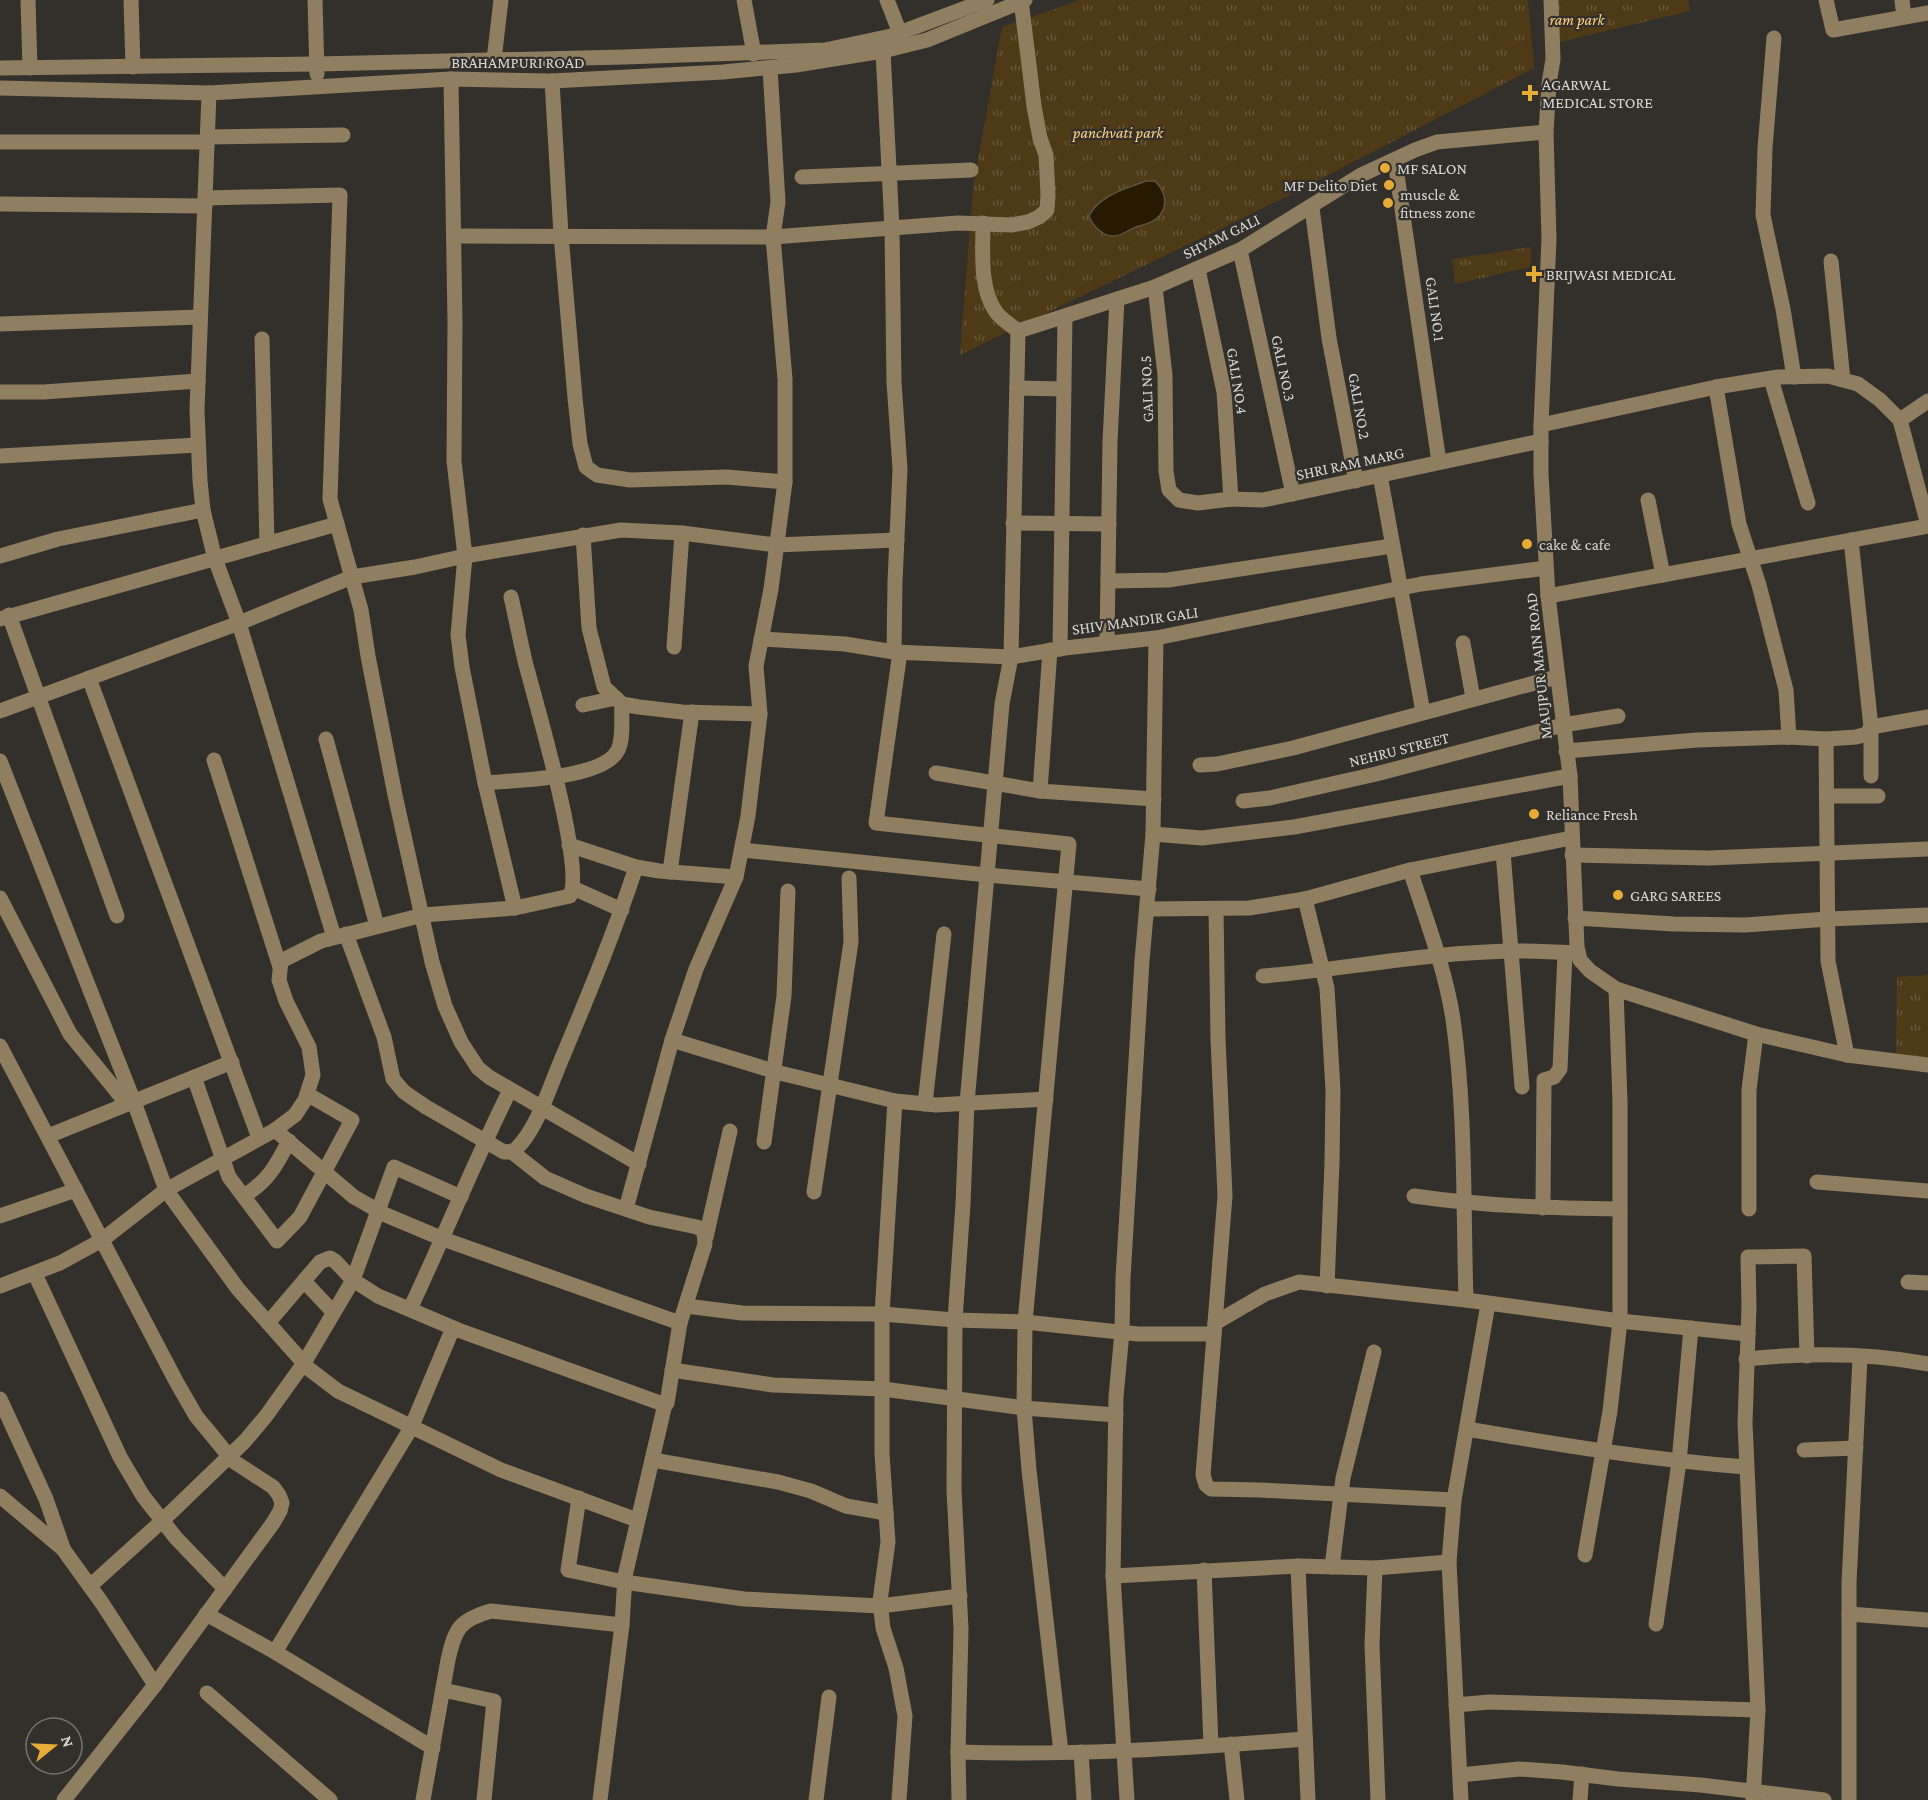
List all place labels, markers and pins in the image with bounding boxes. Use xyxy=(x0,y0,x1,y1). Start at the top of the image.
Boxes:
place label: AGARWAL MEDICAL STORE xyxy=(1542,76,1653,111)
marker: AGARWAL MEDICAL STORE xyxy=(1523,86,1537,100)
place label: MF SALON xyxy=(1397,160,1467,177)
marker: MF SALON xyxy=(1378,161,1392,175)
place label: MF Delito Diet xyxy=(1283,177,1378,194)
marker: MF Delito Diet xyxy=(1382,178,1396,192)
place label: muscle & fitness zone xyxy=(1400,186,1475,221)
marker: muscle & fitness zone xyxy=(1381,196,1395,210)
place label: BRIJWASI MEDICAL xyxy=(1546,266,1675,284)
marker: BRIJWASI MEDICAL xyxy=(1527,267,1541,281)
place label: cake & cafe xyxy=(1539,536,1610,553)
marker: cake & cafe xyxy=(1520,537,1534,551)
place label: Reliance Fresh xyxy=(1546,806,1638,823)
marker: Reliance Fresh xyxy=(1527,807,1541,821)
place label: GARG SAREES xyxy=(1630,887,1721,904)
marker: GARG SAREES xyxy=(1611,888,1625,902)

